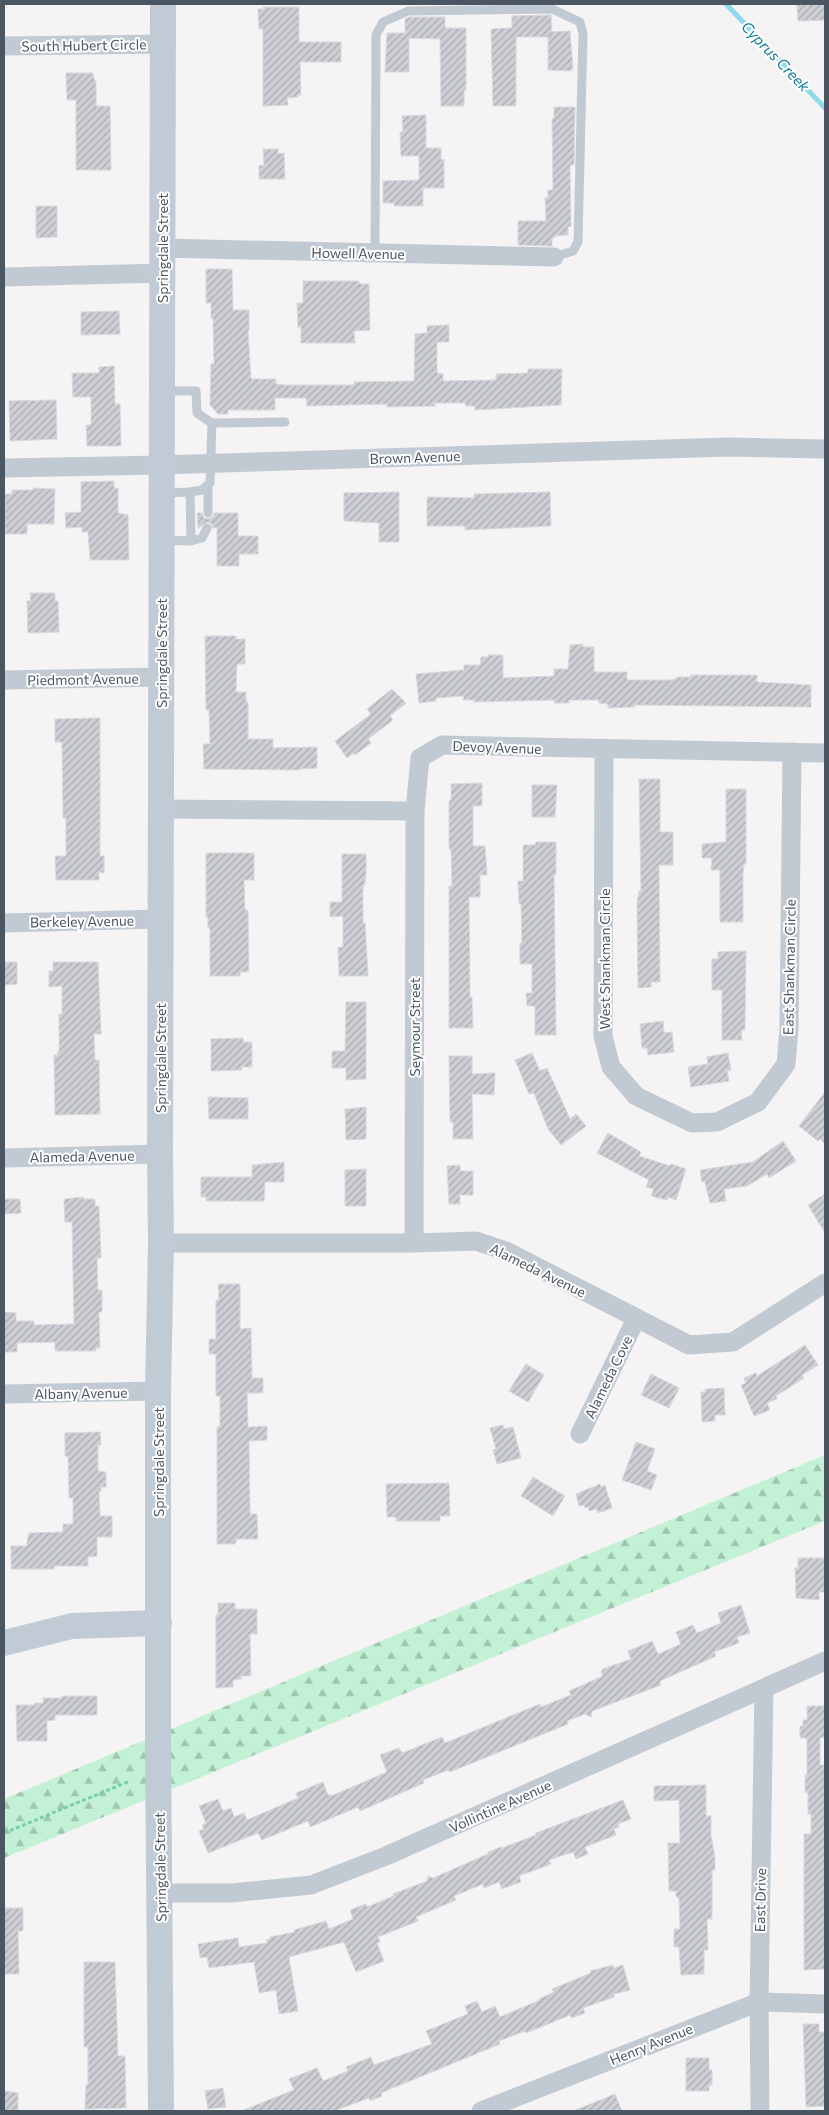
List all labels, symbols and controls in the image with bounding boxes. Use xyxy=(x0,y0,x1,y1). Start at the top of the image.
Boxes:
water label: Cyprus Creek xyxy=(738,17,815,95)
street label: South Hubert Circle xyxy=(21,35,147,55)
street label: Springdale Street xyxy=(154,193,171,303)
street label: Howell Avenue xyxy=(311,244,405,262)
street label: Brown Avenue xyxy=(369,447,461,467)
street label: Springdale Street xyxy=(153,598,170,708)
street label: Piedmont Avenue xyxy=(27,670,139,688)
street label: Devoy Avenue xyxy=(452,737,542,757)
street label: West Shankman Circle xyxy=(596,888,613,1030)
street label: East Shankman Circle xyxy=(779,899,799,1035)
street label: Berkeley Avenue xyxy=(30,912,134,930)
street label: Seymour Street xyxy=(406,977,423,1076)
street label: Springdale Street xyxy=(152,1003,169,1113)
street label: Alameda Avenue xyxy=(29,1147,135,1165)
street label: Alameda Avenue xyxy=(487,1239,589,1301)
street label: Alameda Cove xyxy=(581,1333,635,1421)
street label: Albany Avenue xyxy=(34,1384,128,1402)
street label: Springdale Street xyxy=(150,1407,167,1517)
street label: Vollintine Avenue xyxy=(446,1776,554,1836)
street label: Springdale Street xyxy=(151,1812,169,1922)
street label: East Drive xyxy=(751,1868,769,1932)
street label: Henry Avenue xyxy=(607,2020,695,2068)

